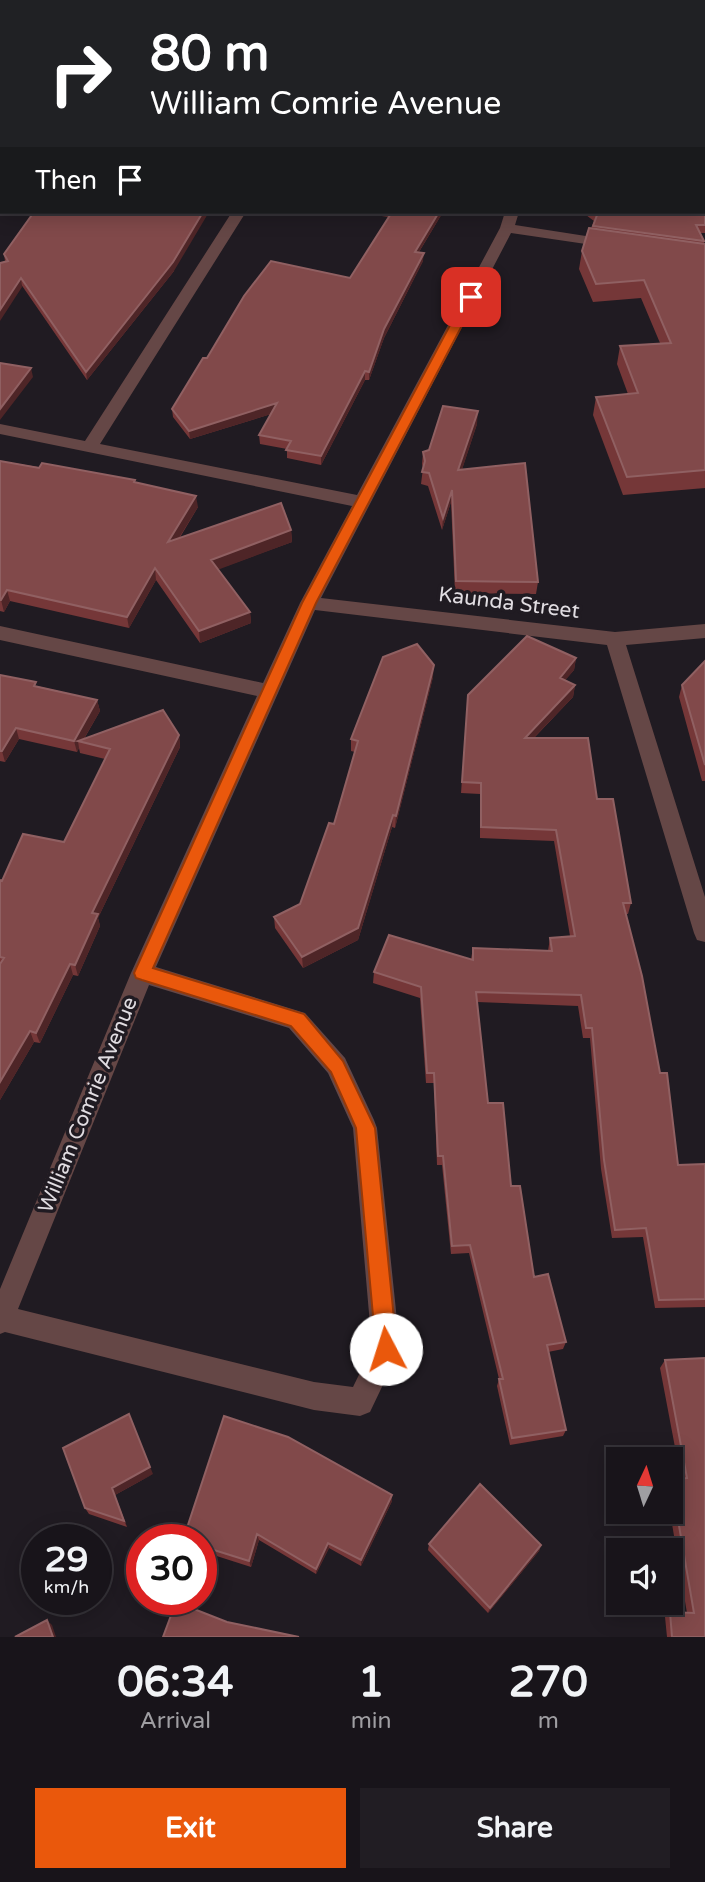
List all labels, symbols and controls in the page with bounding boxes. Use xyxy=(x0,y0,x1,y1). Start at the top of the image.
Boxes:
text: 80 m xyxy=(150,25,269,84)
icon: right xyxy=(35,28,126,119)
text: William Comrie Avenue xyxy=(150,85,501,123)
icon: arrive xyxy=(111,161,149,199)
text: Then xyxy=(35,165,97,196)
pin xyxy=(441,267,501,327)
icon: arrive xyxy=(452,278,490,316)
street label: Kaunda Street xyxy=(437,582,581,624)
street label: William Comrie Avenue xyxy=(33,993,143,1217)
position arrow xyxy=(349,1312,423,1386)
north arrow xyxy=(606,1447,682,1524)
map controls xyxy=(606,1447,683,1615)
speed limit sign: 30 xyxy=(126,1524,217,1615)
button: sound xyxy=(606,1538,683,1615)
text: 29 xyxy=(45,1539,88,1581)
text: km/h xyxy=(44,1576,89,1598)
text: 06:34 xyxy=(117,1657,234,1708)
text: 1 xyxy=(358,1657,384,1708)
text: 270 xyxy=(509,1657,588,1708)
text: Arrival xyxy=(140,1707,211,1735)
text: min xyxy=(351,1707,392,1735)
text: m xyxy=(538,1707,559,1735)
button: Exit xyxy=(35,1788,346,1868)
button: Share xyxy=(360,1788,670,1868)

